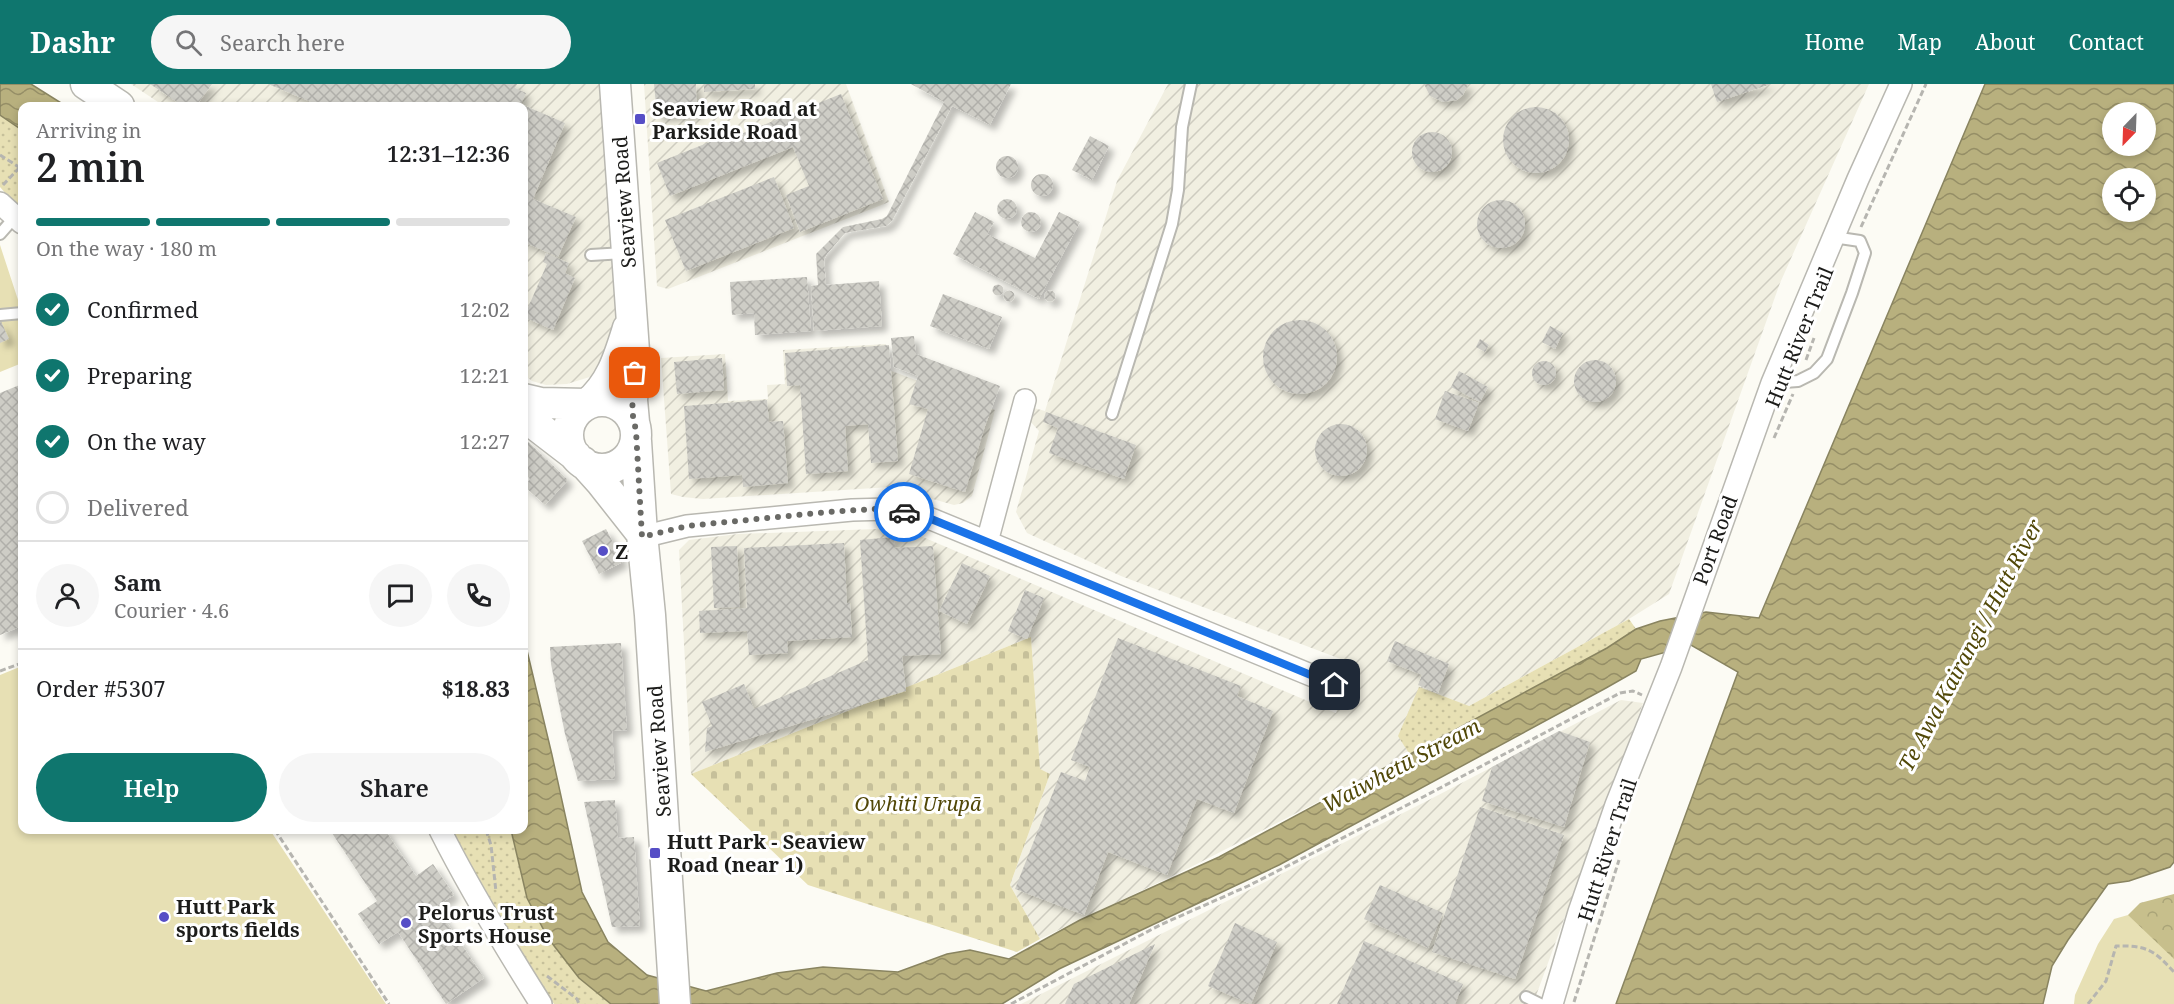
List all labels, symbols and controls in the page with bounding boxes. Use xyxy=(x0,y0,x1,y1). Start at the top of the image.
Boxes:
search box xyxy=(151,15,571,69)
text: Dashr xyxy=(30,23,115,61)
icon: search xyxy=(172,26,205,59)
text: Search here xyxy=(220,27,345,57)
text: Home xyxy=(1805,28,1865,56)
text: Map xyxy=(1898,28,1942,56)
text: About xyxy=(1975,28,2036,56)
text: Contact xyxy=(2069,28,2144,56)
place label: Seaview Road at Parkside Road xyxy=(652,95,817,145)
north arrow xyxy=(2102,102,2156,156)
map controls xyxy=(2102,102,2156,222)
marker: Seaview Road at Parkside Road xyxy=(633,112,647,126)
text: Arriving in xyxy=(36,117,141,144)
street label: Seaview Road xyxy=(606,135,642,269)
text: 12:31–12:36 xyxy=(387,138,510,168)
text: 2 min xyxy=(36,140,145,193)
button: locate xyxy=(2102,168,2156,222)
text: On the way · 180 m xyxy=(36,235,217,262)
street label: Hutt River Trail xyxy=(1758,263,1840,411)
icon: check xyxy=(36,293,69,326)
text: Confirmed xyxy=(87,294,198,324)
text: 12:02 xyxy=(460,296,510,323)
pin xyxy=(609,347,660,398)
icon: bag xyxy=(618,356,651,389)
icon: check xyxy=(36,359,69,392)
text: Preparing xyxy=(87,360,192,390)
text: 12:21 xyxy=(460,362,510,389)
icon: check xyxy=(36,425,69,458)
text: On the way xyxy=(87,426,206,456)
text: 12:27 xyxy=(460,428,510,455)
courier xyxy=(874,482,934,542)
street label: Port Road xyxy=(1686,491,1744,589)
text: Delivered xyxy=(87,492,189,522)
icon: car xyxy=(888,496,921,529)
water label: Te Awa Kairangi / Hutt River xyxy=(1892,514,2049,776)
place label: Z xyxy=(615,538,628,565)
marker: Z xyxy=(596,544,610,558)
button: person xyxy=(36,564,99,627)
button: chat xyxy=(369,564,432,627)
button: phone xyxy=(447,564,510,627)
text: Sam xyxy=(114,567,162,597)
text: Courier · 4.6 xyxy=(114,597,229,624)
pin xyxy=(1309,659,1360,710)
icon: home xyxy=(1318,668,1351,701)
text: Order #5307 xyxy=(36,673,166,703)
text: $18.83 xyxy=(441,673,510,703)
street label: Seaview Road xyxy=(641,684,677,818)
water label: Waiwhetū Stream xyxy=(1317,711,1485,818)
button: Help xyxy=(36,753,267,822)
button: Share xyxy=(279,753,510,822)
street label: Hutt River Trail xyxy=(1571,775,1643,925)
park label: Owhiti Urupā xyxy=(855,790,982,817)
place label: Hutt Park - Seaview Road (near 1) xyxy=(667,828,866,878)
marker: Hutt Park - Seaview Road (near 1) xyxy=(648,846,662,860)
place label: Hutt Park sports fields xyxy=(176,893,300,943)
place label: Pelorus Trust Sports House xyxy=(418,899,555,949)
marker: Hutt Park sports fields xyxy=(157,910,171,924)
marker: Pelorus Trust Sports House xyxy=(399,916,413,930)

